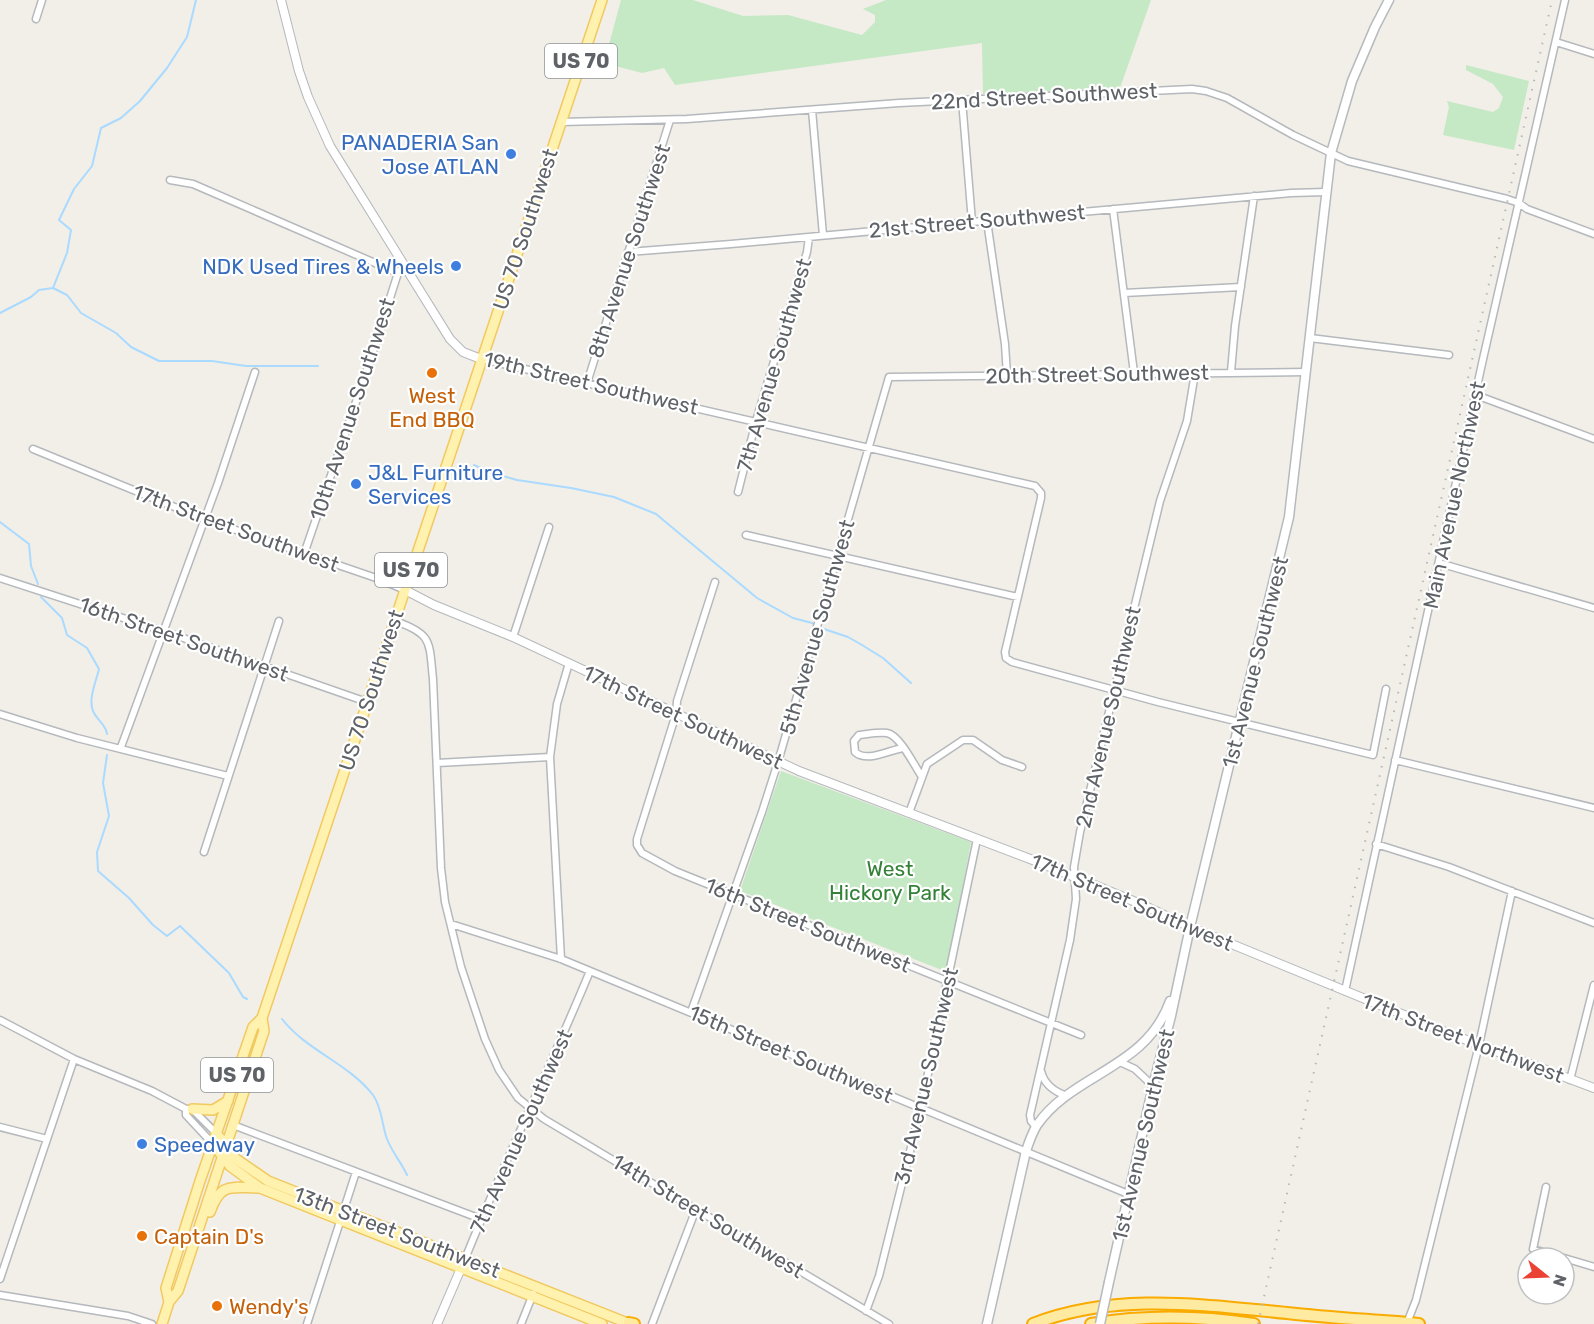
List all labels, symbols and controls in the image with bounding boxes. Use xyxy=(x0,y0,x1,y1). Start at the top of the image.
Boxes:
road number: US 70 xyxy=(545,44,617,78)
street label: 22nd Street Southwest xyxy=(930,78,1158,114)
place label: PANADERIA San Jose ATLAN xyxy=(341,130,499,179)
street label: 8th Avenue Southwest xyxy=(583,141,675,361)
street label: US 70 Southwest xyxy=(487,145,563,313)
marker: PANADERIA San Jose ATLAN xyxy=(504,147,518,161)
street label: 21st Street Southwest xyxy=(868,199,1086,243)
place label: NDK Used Tires & Wheels xyxy=(202,254,444,279)
street label: 7th Avenue Southwest xyxy=(732,255,816,475)
marker: NDK Used Tires & Wheels xyxy=(449,259,463,273)
street label: 10th Avenue Southwest xyxy=(304,295,400,523)
street label: 19th Street Southwest xyxy=(481,346,701,420)
street label: 20th Street Southwest xyxy=(985,360,1209,388)
marker: West End BBQ xyxy=(425,366,439,380)
street label: Main Avenue Northwest xyxy=(1418,379,1490,611)
place label: West End BBQ xyxy=(389,383,475,432)
place label: J&L Furniture Services xyxy=(368,460,503,509)
marker: J&L Furniture Services xyxy=(349,477,363,491)
street label: 17th Street Southwest xyxy=(129,479,343,577)
street label: 5th Avenue Southwest xyxy=(774,517,860,737)
road number: US 70 xyxy=(375,553,447,587)
street label: 1st Avenue Southwest xyxy=(1217,554,1293,770)
street label: 16th Street Southwest xyxy=(76,591,292,687)
street label: 2nd Avenue Southwest xyxy=(1070,604,1146,830)
street label: US 70 Southwest xyxy=(333,606,409,774)
street label: 17th Street Southwest xyxy=(579,660,787,774)
street label: 17th Street Southwest xyxy=(1027,848,1237,956)
park label: West Hickory Park xyxy=(829,856,951,905)
street label: 16th Street Southwest xyxy=(702,872,914,978)
street label: 3rd Avenue Southwest xyxy=(889,965,963,1187)
street label: 17th Street Northwest xyxy=(1358,988,1568,1088)
street label: 15th Street Southwest xyxy=(685,1000,897,1108)
street label: 7th Avenue Southwest xyxy=(465,1025,577,1237)
street label: 1st Avenue Southwest xyxy=(1106,1026,1180,1244)
road number: US 70 xyxy=(201,1058,273,1092)
place label: Speedway xyxy=(154,1132,255,1157)
marker: Speedway xyxy=(135,1137,149,1151)
street label: 14th Street Southwest xyxy=(607,1149,809,1283)
street label: 13th Street Southwest xyxy=(290,1181,504,1283)
place label: Captain D's xyxy=(154,1224,264,1249)
marker: Captain D's xyxy=(135,1229,149,1243)
north arrow xyxy=(1516,1246,1576,1306)
text: N xyxy=(1549,1272,1571,1289)
place label: Wendy's xyxy=(229,1294,309,1319)
marker: Wendy's xyxy=(210,1299,224,1313)

